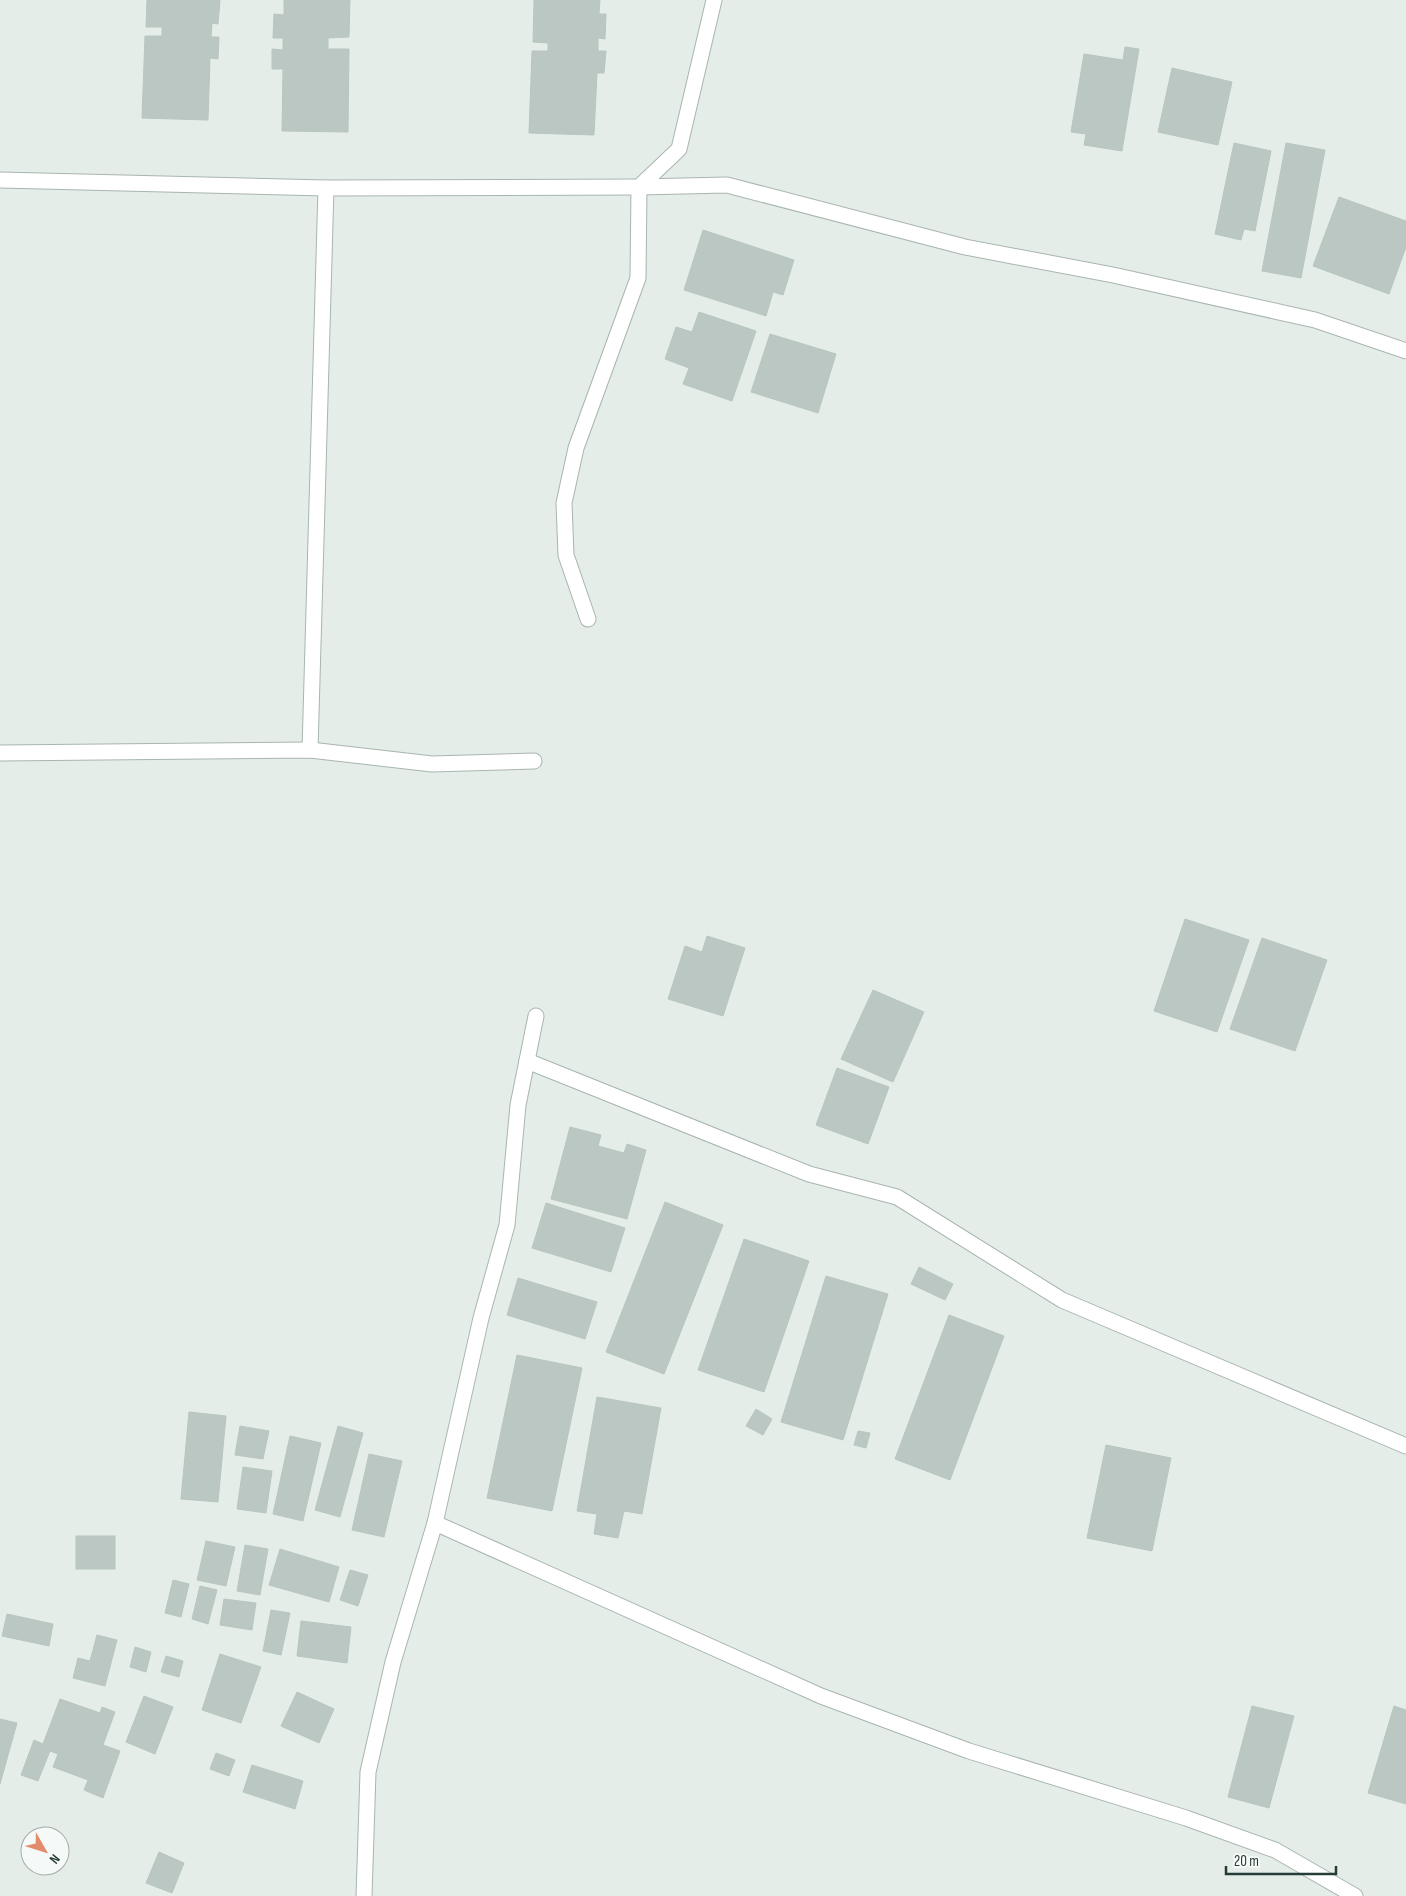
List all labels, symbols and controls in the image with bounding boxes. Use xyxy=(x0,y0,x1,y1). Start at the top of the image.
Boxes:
north arrow xyxy=(20,1826,70,1876)
scale bar xyxy=(1226,1844,1336,1876)
text: N xyxy=(46,1851,64,1867)
text: 20 m xyxy=(1234,1852,1259,1871)

